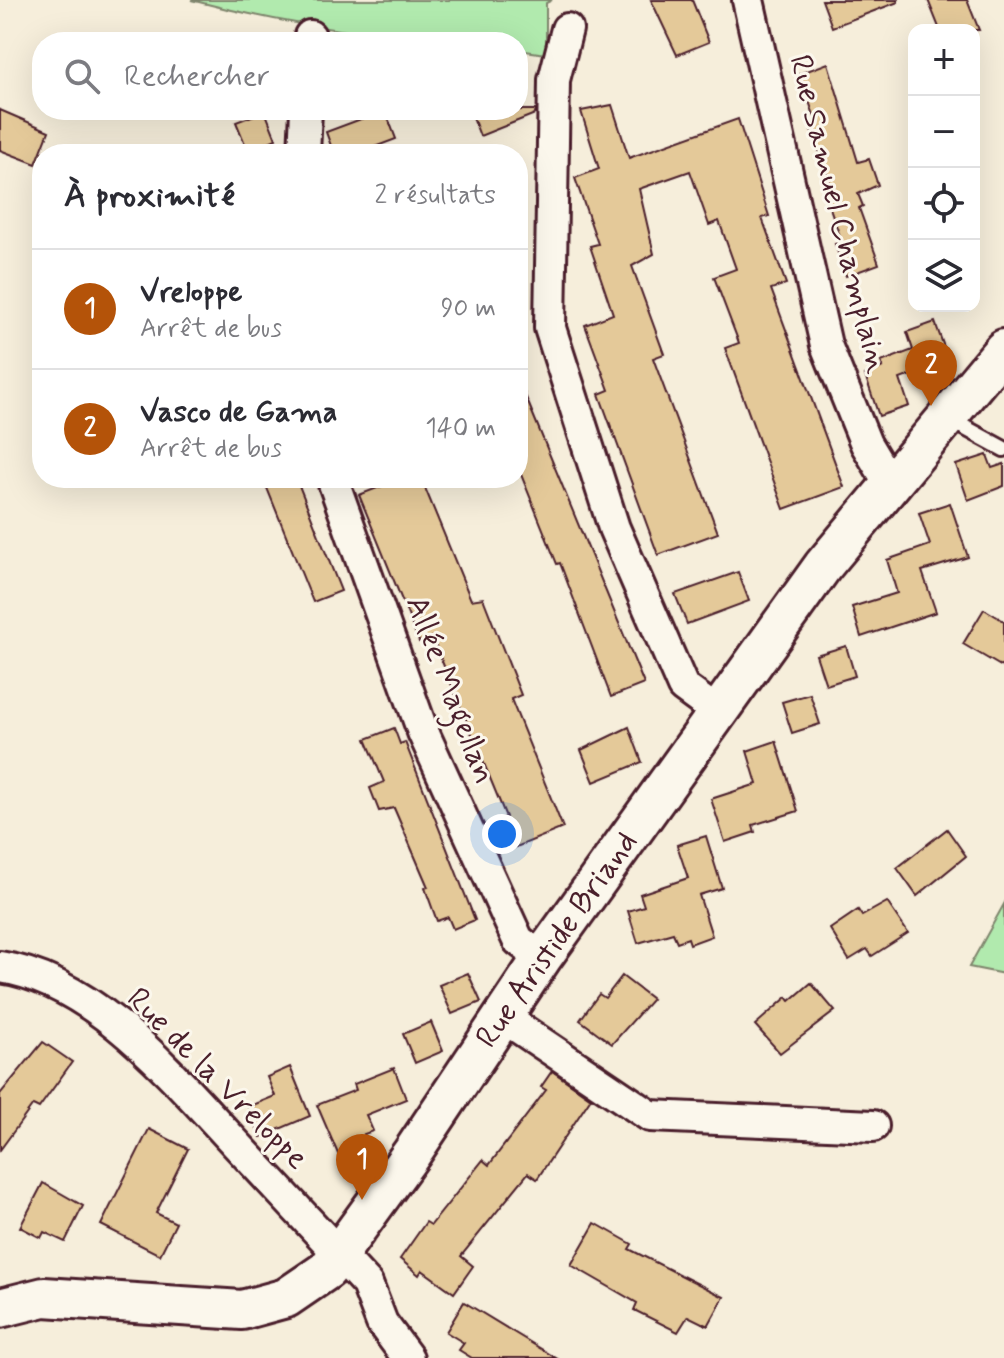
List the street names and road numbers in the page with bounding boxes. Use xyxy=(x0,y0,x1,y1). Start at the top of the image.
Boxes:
street label: Rue Samuel Champlain xyxy=(778,51,898,377)
street label: Allée Magellan xyxy=(392,590,505,791)
street label: Rue Aristide Briand xyxy=(467,823,647,1057)
street label: Rue de la Vreloppe xyxy=(117,979,317,1179)

